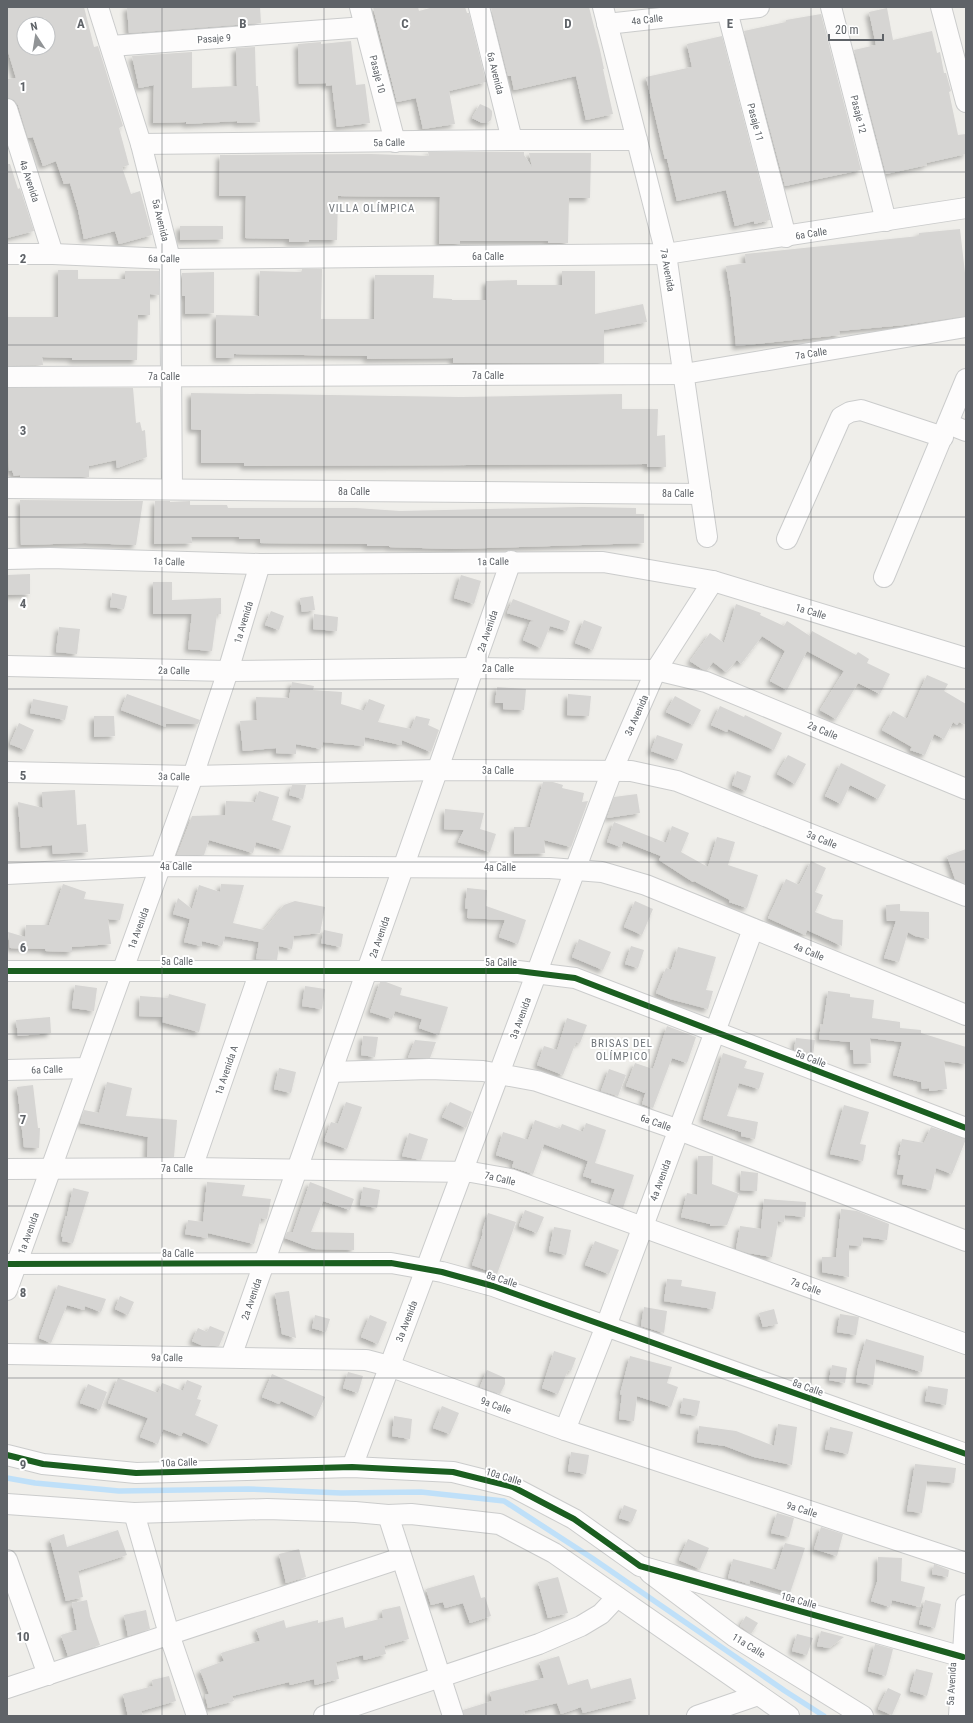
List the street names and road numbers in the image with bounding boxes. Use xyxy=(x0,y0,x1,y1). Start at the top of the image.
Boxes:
street label: 4a Calle xyxy=(631,12,664,27)
street label: Pasaje 9 xyxy=(197,32,231,45)
street label: 6a Avenida xyxy=(485,51,506,96)
street label: Pasaje 10 xyxy=(367,54,388,94)
street label: Pasaje 12 xyxy=(848,94,869,134)
street label: Pasaje 11 xyxy=(745,102,766,142)
street label: 5a Calle xyxy=(373,137,405,148)
street label: 4a Avenida xyxy=(18,159,42,204)
street label: 5a Avenida xyxy=(150,198,171,243)
street label: 6a Calle xyxy=(795,226,828,241)
street label: 7a Avenida xyxy=(658,248,677,293)
street label: 6a Calle xyxy=(472,251,504,262)
street label: 6a Calle xyxy=(148,253,180,264)
street label: 7a Calle xyxy=(795,346,828,361)
street label: 7a Calle xyxy=(472,370,504,381)
street label: 7a Calle xyxy=(148,371,180,382)
street label: 8a Calle xyxy=(338,486,370,497)
street label: 8a Calle xyxy=(662,488,694,499)
street label: 1a Calle xyxy=(153,555,185,568)
street label: 1a Calle xyxy=(477,556,509,567)
street label: 1a Avenida xyxy=(232,600,255,644)
street label: 1a Calle xyxy=(794,602,828,621)
street label: 2a Avenida xyxy=(475,609,500,653)
street label: 2a Calle xyxy=(482,663,514,674)
street label: 2a Calle xyxy=(158,665,190,676)
street label: 3a Avenida xyxy=(623,693,650,737)
street label: 2a Calle xyxy=(806,719,840,742)
street label: 3a Calle xyxy=(482,765,514,776)
street label: 3a Calle xyxy=(158,771,190,782)
street label: 3a Calle xyxy=(805,828,839,851)
street label: 4a Calle xyxy=(160,861,192,872)
street label: 4a Calle xyxy=(484,862,516,873)
street label: 1a Avenida xyxy=(126,906,151,950)
street label: 2a Avenida xyxy=(367,915,392,959)
street label: 4a Calle xyxy=(792,940,826,963)
street label: 5a Calle xyxy=(161,956,193,967)
street label: 5a Calle xyxy=(485,957,517,968)
street label: 3a Avenida xyxy=(508,996,533,1040)
street label: 1a Avenida A xyxy=(213,1044,240,1096)
street label: 5a Calle xyxy=(794,1048,828,1069)
street label: 6a Calle xyxy=(31,1063,63,1076)
street label: 6a Calle xyxy=(639,1112,673,1133)
street label: 4a Avenida xyxy=(648,1158,673,1202)
street label: 7a Calle xyxy=(161,1163,193,1174)
street label: 7a Calle xyxy=(483,1170,517,1187)
street label: 1a Avenida xyxy=(16,1211,41,1255)
street label: 8a Calle xyxy=(162,1248,194,1259)
street label: 8a Calle xyxy=(485,1269,519,1290)
street label: 7a Calle xyxy=(789,1276,823,1297)
street label: 2a Avenida xyxy=(239,1277,264,1321)
street label: 3a Avenida xyxy=(394,1299,419,1343)
street label: 9a Calle xyxy=(151,1352,183,1363)
street label: 8a Calle xyxy=(791,1377,825,1398)
street label: 9a Calle xyxy=(479,1395,513,1416)
street label: 10a Calle xyxy=(160,1456,198,1469)
street label: 10a Calle xyxy=(485,1466,523,1487)
street label: 9a Calle xyxy=(785,1499,819,1520)
street label: 10a Calle xyxy=(780,1590,818,1611)
street label: 11a Calle xyxy=(730,1631,767,1660)
street label: 5a Avenida xyxy=(945,1662,958,1706)

